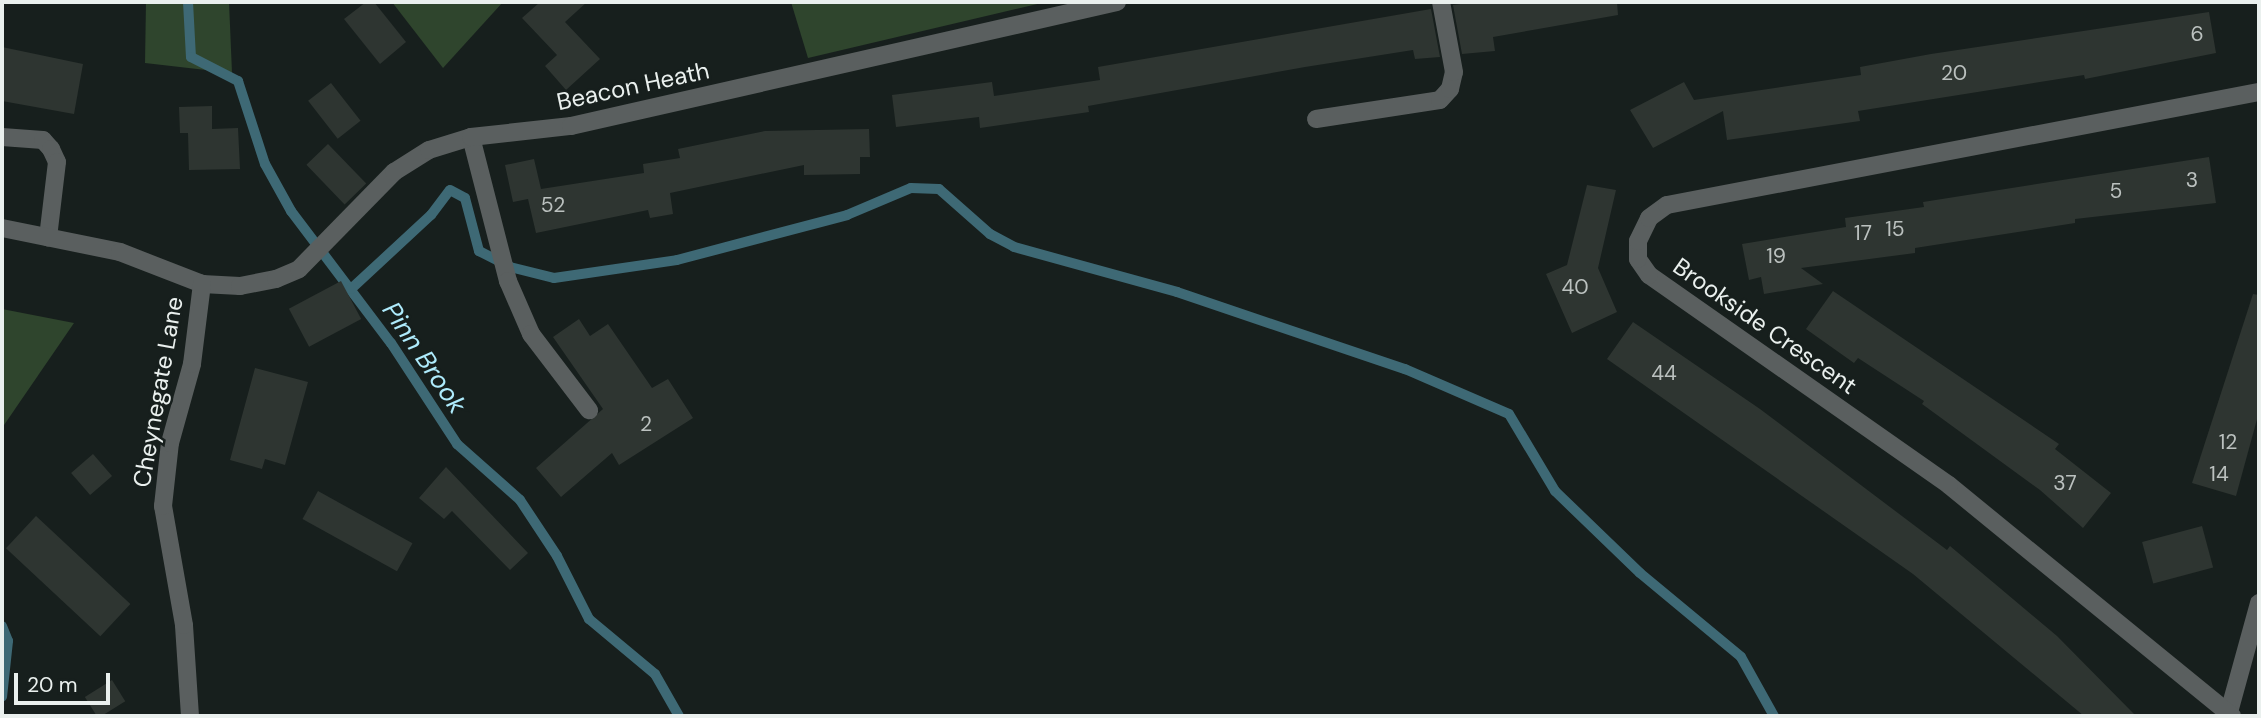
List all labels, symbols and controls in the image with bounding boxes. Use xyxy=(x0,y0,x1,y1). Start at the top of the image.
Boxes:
house number: 6 xyxy=(2190,21,2204,47)
street label: Beacon Heath xyxy=(554,56,712,116)
house number: 20 xyxy=(1941,60,1967,86)
house number: 3 xyxy=(2186,167,2198,193)
house number: 5 xyxy=(2110,178,2122,204)
house number: 52 xyxy=(541,192,565,218)
house number: 15 xyxy=(1885,216,1905,242)
house number: 17 xyxy=(1854,220,1872,246)
house number: 19 xyxy=(1766,243,1786,269)
street label: Brookside Crescent xyxy=(1668,252,1862,400)
house number: 40 xyxy=(1561,274,1589,300)
street label: Cheynegate Lane xyxy=(127,294,189,490)
water label: Pinn Brook xyxy=(375,296,473,420)
house number: 44 xyxy=(1651,360,1677,386)
house number: 2 xyxy=(640,411,652,437)
house number: 12 xyxy=(2219,429,2237,455)
house number: 14 xyxy=(2209,461,2229,487)
house number: 37 xyxy=(2053,470,2077,496)
scale bar xyxy=(18,658,114,702)
text: 20 m xyxy=(27,671,78,699)

